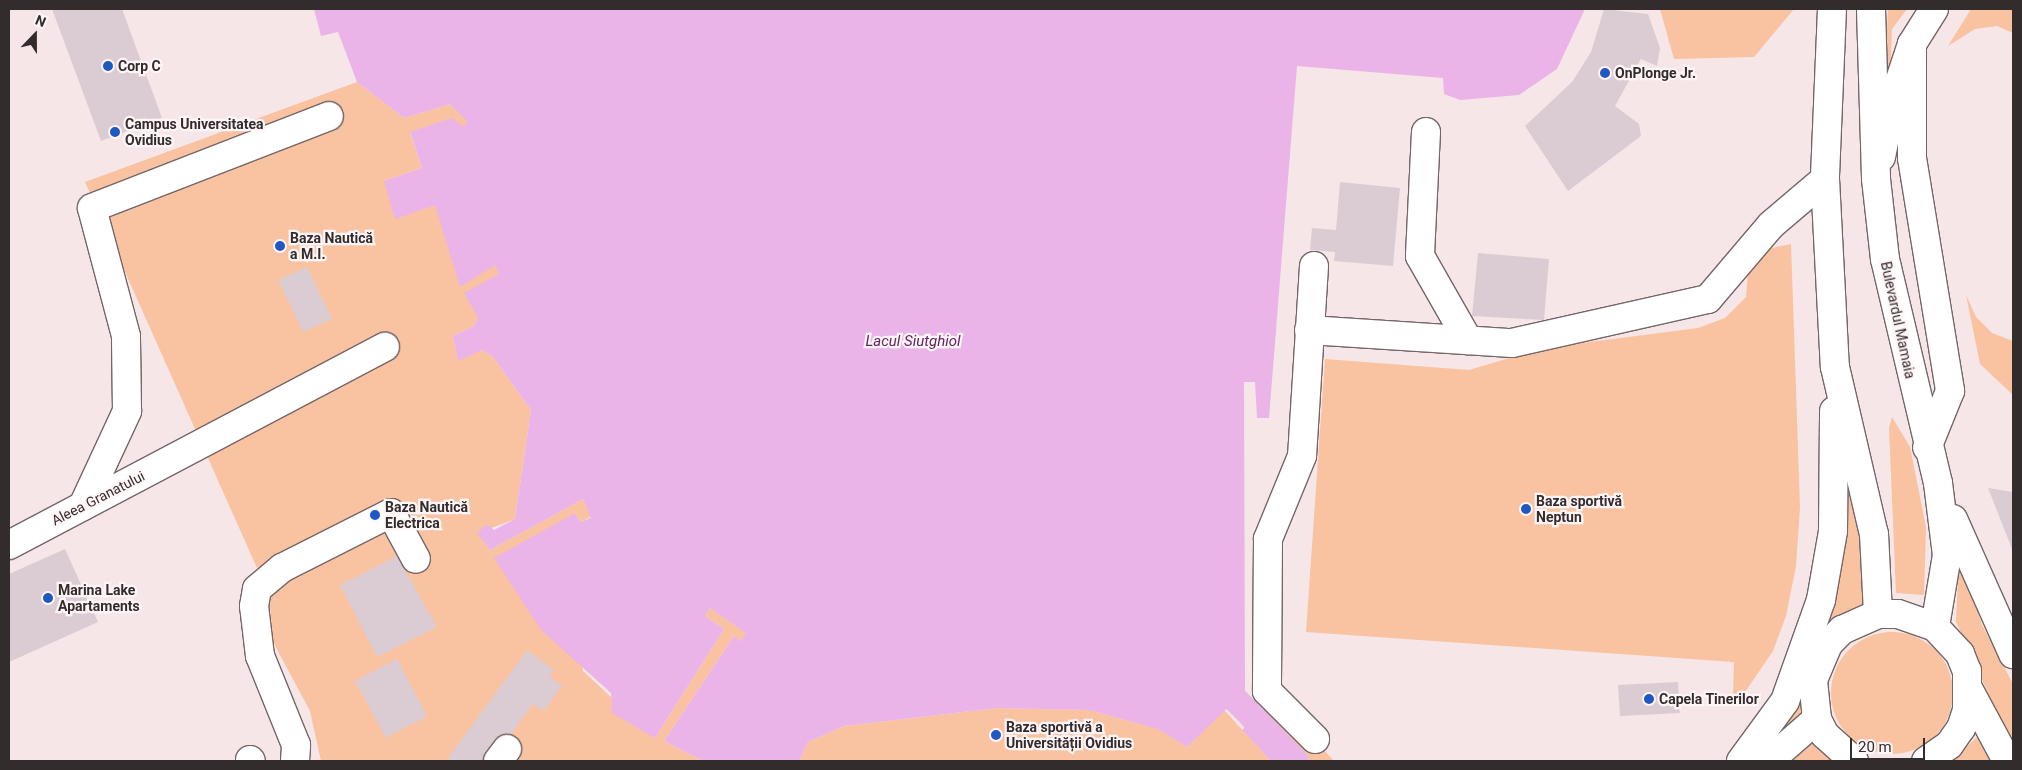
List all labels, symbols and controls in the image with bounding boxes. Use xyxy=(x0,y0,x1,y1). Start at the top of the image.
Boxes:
north arrow xyxy=(10,10,60,60)
text: N xyxy=(33,12,48,30)
place label: Corp C xyxy=(118,58,161,74)
marker: Corp C xyxy=(102,60,114,72)
place label: OnPlonge Jr. xyxy=(1615,65,1696,81)
marker: OnPlonge Jr. xyxy=(1599,67,1611,79)
place label: Campus Universitatea Ovidius xyxy=(125,116,264,148)
marker: Campus Universitatea Ovidius xyxy=(109,126,121,138)
place label: Baza Nautică a M.I. xyxy=(290,230,373,262)
marker: Baza Nautică a M.I. xyxy=(274,240,286,252)
street label: Bulevardul Mamaia xyxy=(1877,260,1919,380)
water label: Lacul Siutghiol xyxy=(865,333,961,351)
street label: Aleea Granatului xyxy=(49,467,147,529)
place label: Baza sportivă Neptun xyxy=(1536,493,1622,526)
place label: Baza Nautică Electrica xyxy=(385,499,468,532)
marker: Baza sportivă Neptun xyxy=(1520,503,1532,515)
marker: Baza Nautică Electrica xyxy=(369,509,381,521)
place label: Marina Lake Apartaments xyxy=(58,582,140,614)
marker: Marina Lake Apartaments xyxy=(42,592,54,604)
place label: Capela Tinerilor xyxy=(1659,691,1759,707)
marker: Capela Tinerilor xyxy=(1643,693,1655,705)
place label: Baza sportivă a Universității Ovidius xyxy=(1006,719,1132,752)
scale bar xyxy=(1852,728,1927,760)
marker: Baza sportivă a Universității Ovidius xyxy=(990,729,1002,741)
text: 20 m xyxy=(1858,738,1892,756)

